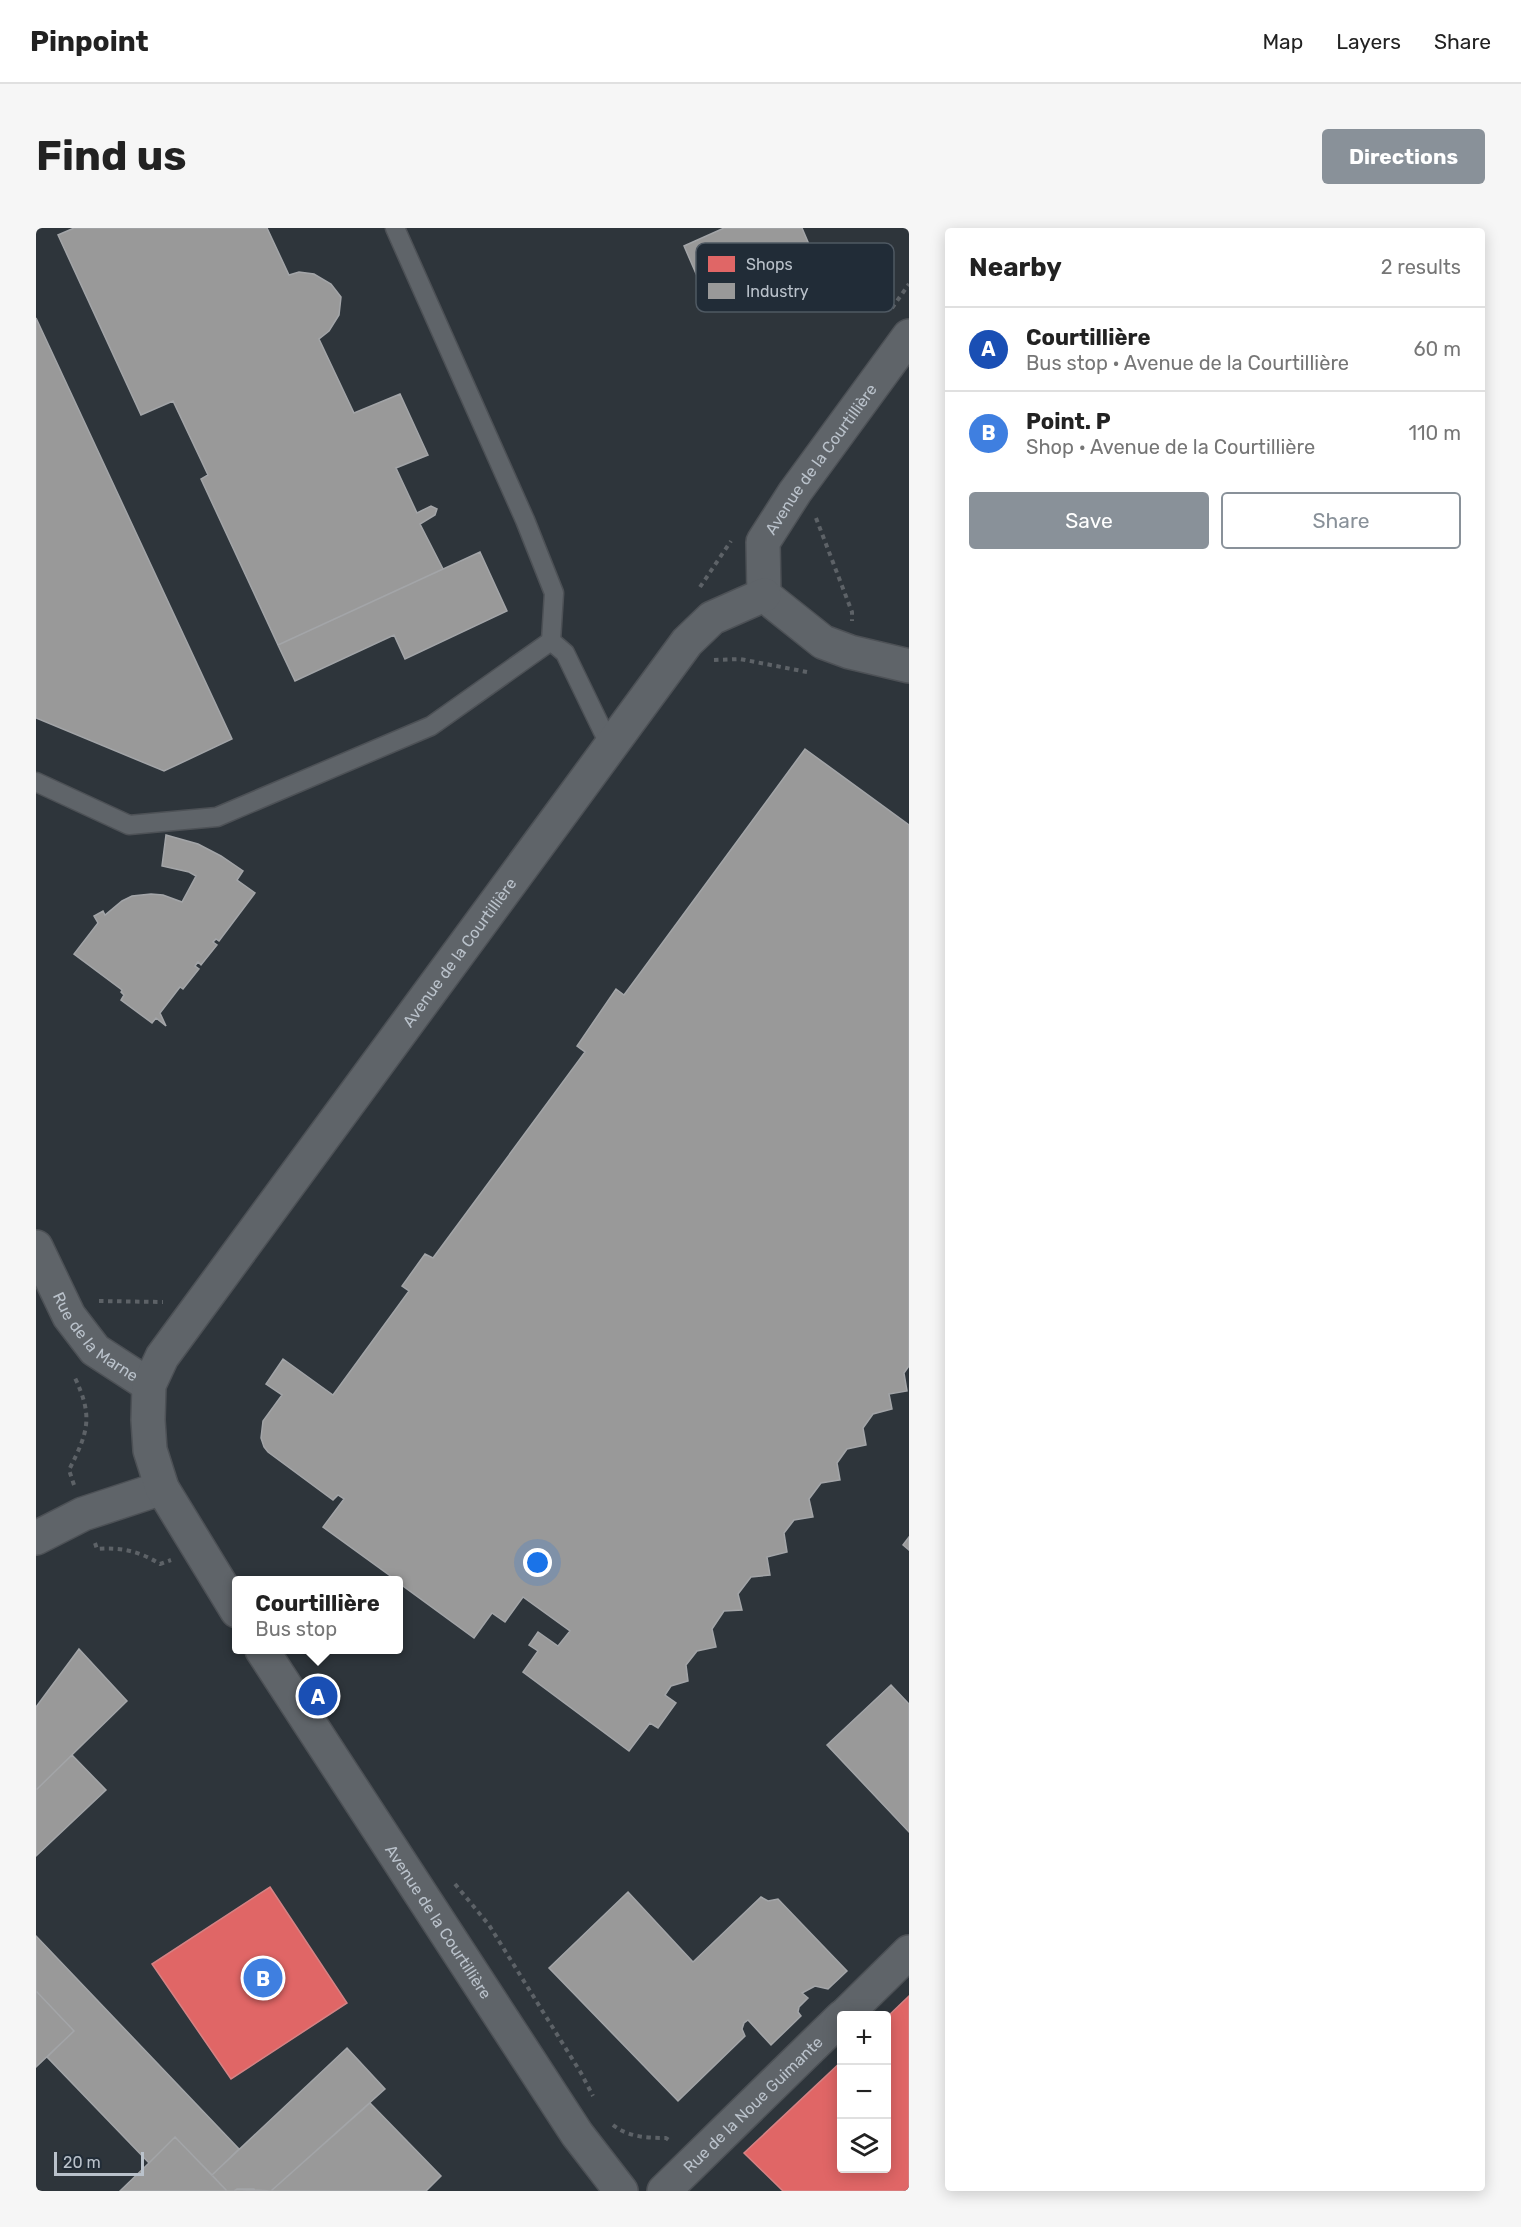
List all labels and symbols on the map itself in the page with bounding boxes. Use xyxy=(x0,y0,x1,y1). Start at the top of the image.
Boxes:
legend xyxy=(696,243,894,312)
text: Shops xyxy=(746,255,793,274)
text: Industry xyxy=(746,282,809,301)
street label: Avenue de la Courtillière xyxy=(761,380,881,538)
street label: Avenue de la Courtillière xyxy=(399,874,521,1031)
street label: Rue de la Marne xyxy=(49,1289,142,1386)
your location xyxy=(523,1548,552,1577)
pin: A xyxy=(298,1674,338,1718)
street label: Avenue de la Courtillière xyxy=(381,1841,495,2003)
pin: B xyxy=(244,1956,282,2000)
street label: Rue de la Noue Guimante xyxy=(679,2032,827,2177)
scale bar xyxy=(54,2149,144,2176)

